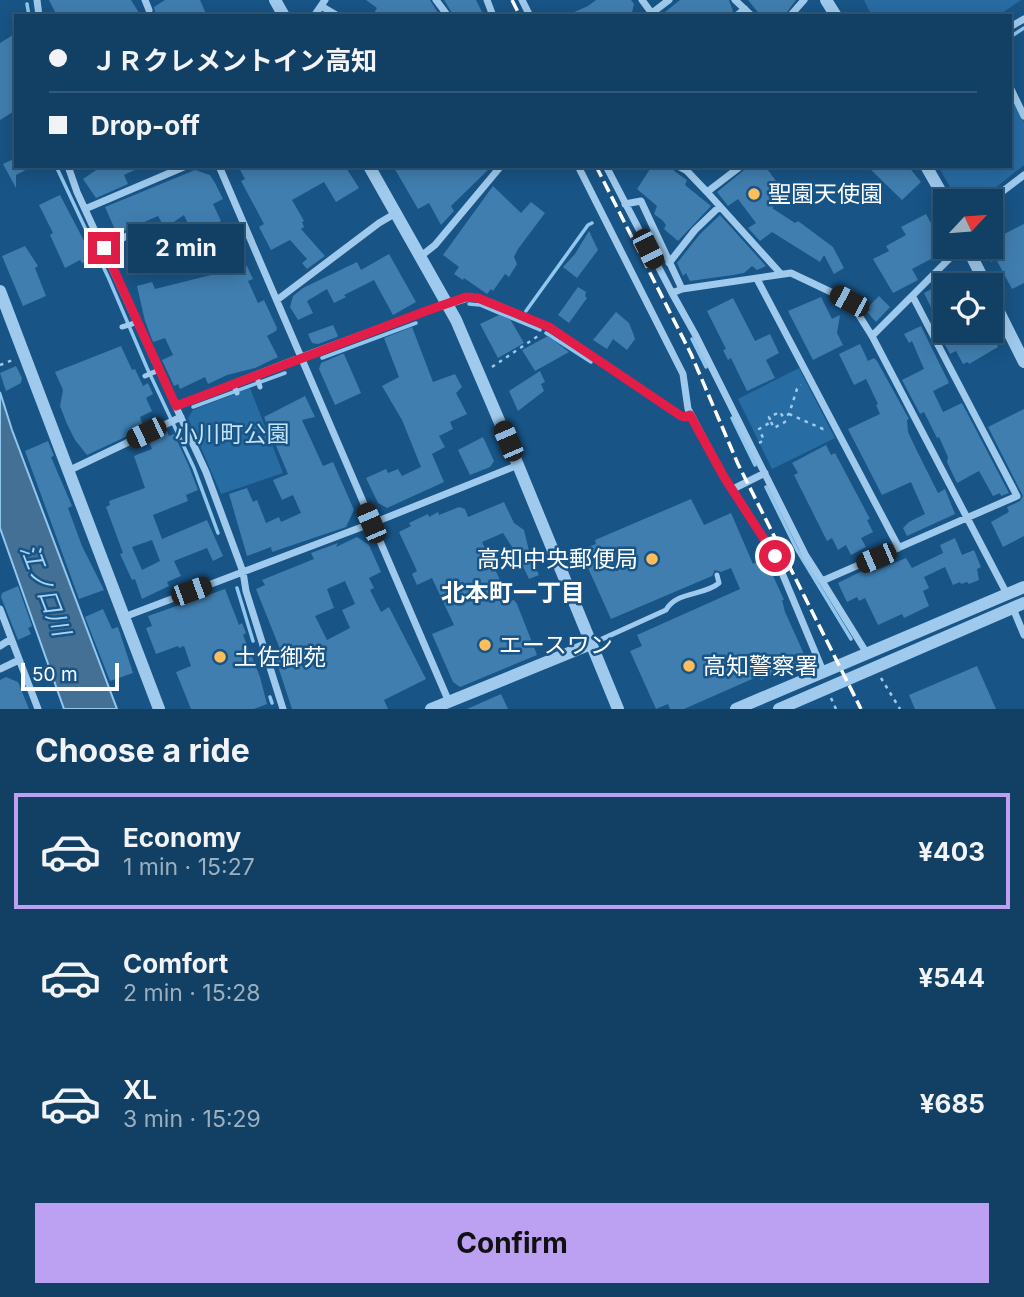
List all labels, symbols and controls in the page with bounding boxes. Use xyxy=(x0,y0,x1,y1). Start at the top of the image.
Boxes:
text: ＪＲクレメントイン高知 xyxy=(91,45,377,76)
text: Drop-off xyxy=(91,110,200,141)
place label: 聖園天使園 xyxy=(768,180,883,208)
marker: 聖園天使園 xyxy=(746,186,762,202)
north arrow xyxy=(933,189,1003,259)
map controls xyxy=(933,189,1003,343)
callout: 2 min xyxy=(128,224,244,272)
car xyxy=(630,226,667,272)
route end xyxy=(88,232,120,264)
text: 2 min xyxy=(155,234,217,262)
button: locate xyxy=(933,273,1003,343)
car xyxy=(826,282,873,320)
car xyxy=(123,414,170,452)
car xyxy=(491,418,526,464)
park label: 小川町公園 xyxy=(175,420,290,448)
car xyxy=(354,500,389,546)
water label: 江ノ口川 xyxy=(15,540,77,643)
route start xyxy=(759,540,791,572)
car xyxy=(853,540,900,576)
place label: 高知中央郵便局 xyxy=(477,545,638,573)
marker: 高知中央郵便局 xyxy=(644,551,660,567)
car xyxy=(168,574,215,608)
district label: 北本町一丁目 xyxy=(441,578,585,607)
place label: エースワン xyxy=(499,631,613,659)
marker: エースワン xyxy=(477,637,493,653)
place label: 土佐御苑 xyxy=(234,643,326,671)
marker: 土佐御苑 xyxy=(212,649,228,665)
place label: 高知警察署 xyxy=(703,652,818,680)
marker: 高知警察署 xyxy=(681,658,697,674)
scale bar xyxy=(21,660,119,692)
text: 50 m xyxy=(32,663,78,686)
text: Choose a ride xyxy=(35,731,250,770)
icon: car xyxy=(39,820,102,883)
text: Economy xyxy=(123,822,241,853)
text: ¥403 xyxy=(918,836,985,867)
text: 1 min · 15:27 xyxy=(123,853,255,881)
icon: car xyxy=(39,946,102,1009)
text: Comfort xyxy=(123,948,228,979)
text: ¥544 xyxy=(918,962,985,993)
text: 2 min · 15:28 xyxy=(123,979,261,1007)
icon: car xyxy=(39,1072,102,1135)
text: XL xyxy=(123,1074,157,1105)
text: ¥685 xyxy=(920,1088,985,1119)
text: 3 min · 15:29 xyxy=(123,1105,261,1133)
button: Confirm xyxy=(35,1203,989,1283)

